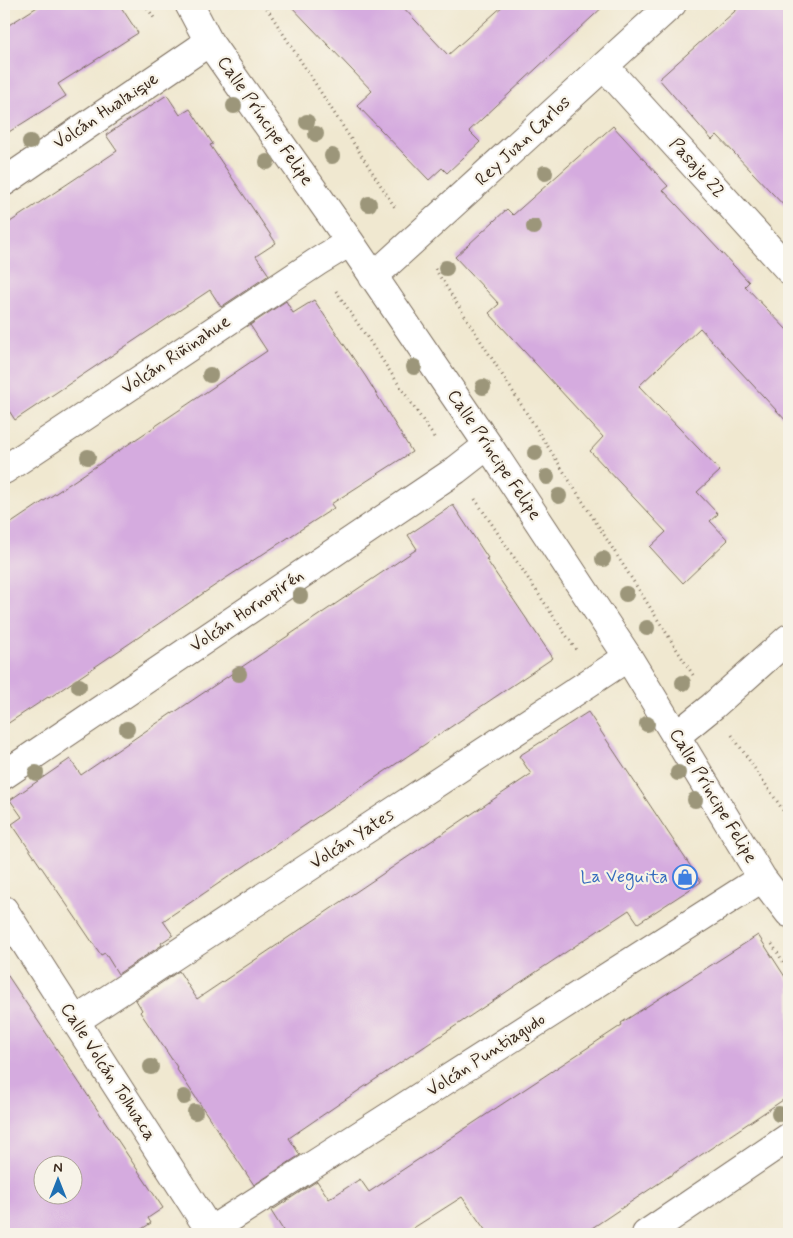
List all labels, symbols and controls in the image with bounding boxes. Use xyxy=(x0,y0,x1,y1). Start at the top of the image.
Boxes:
street label: Calle Príncipe Felipe xyxy=(211,51,319,191)
street label: Volcán Hualaique xyxy=(49,67,163,155)
street label: Rey Juan Carlos xyxy=(470,90,576,192)
street label: Pasaje 22 xyxy=(664,133,730,203)
street label: Volcán Riñinahue xyxy=(117,310,235,400)
street label: Calle Príncipe Felipe xyxy=(441,385,547,525)
street label: Volcán Hornopirén xyxy=(185,564,309,658)
street label: Calle Príncipe Felipe xyxy=(663,724,763,868)
street label: Volcán Yates xyxy=(305,803,399,875)
shop icon: La Veguita xyxy=(672,864,698,890)
place label: La Veguita xyxy=(580,865,668,890)
street label: Calle Volcán Tolhuaca xyxy=(54,998,162,1146)
street label: Volcán Puntiagudo xyxy=(422,1008,550,1102)
north arrow xyxy=(32,1156,82,1206)
text: N xyxy=(53,1159,63,1177)

